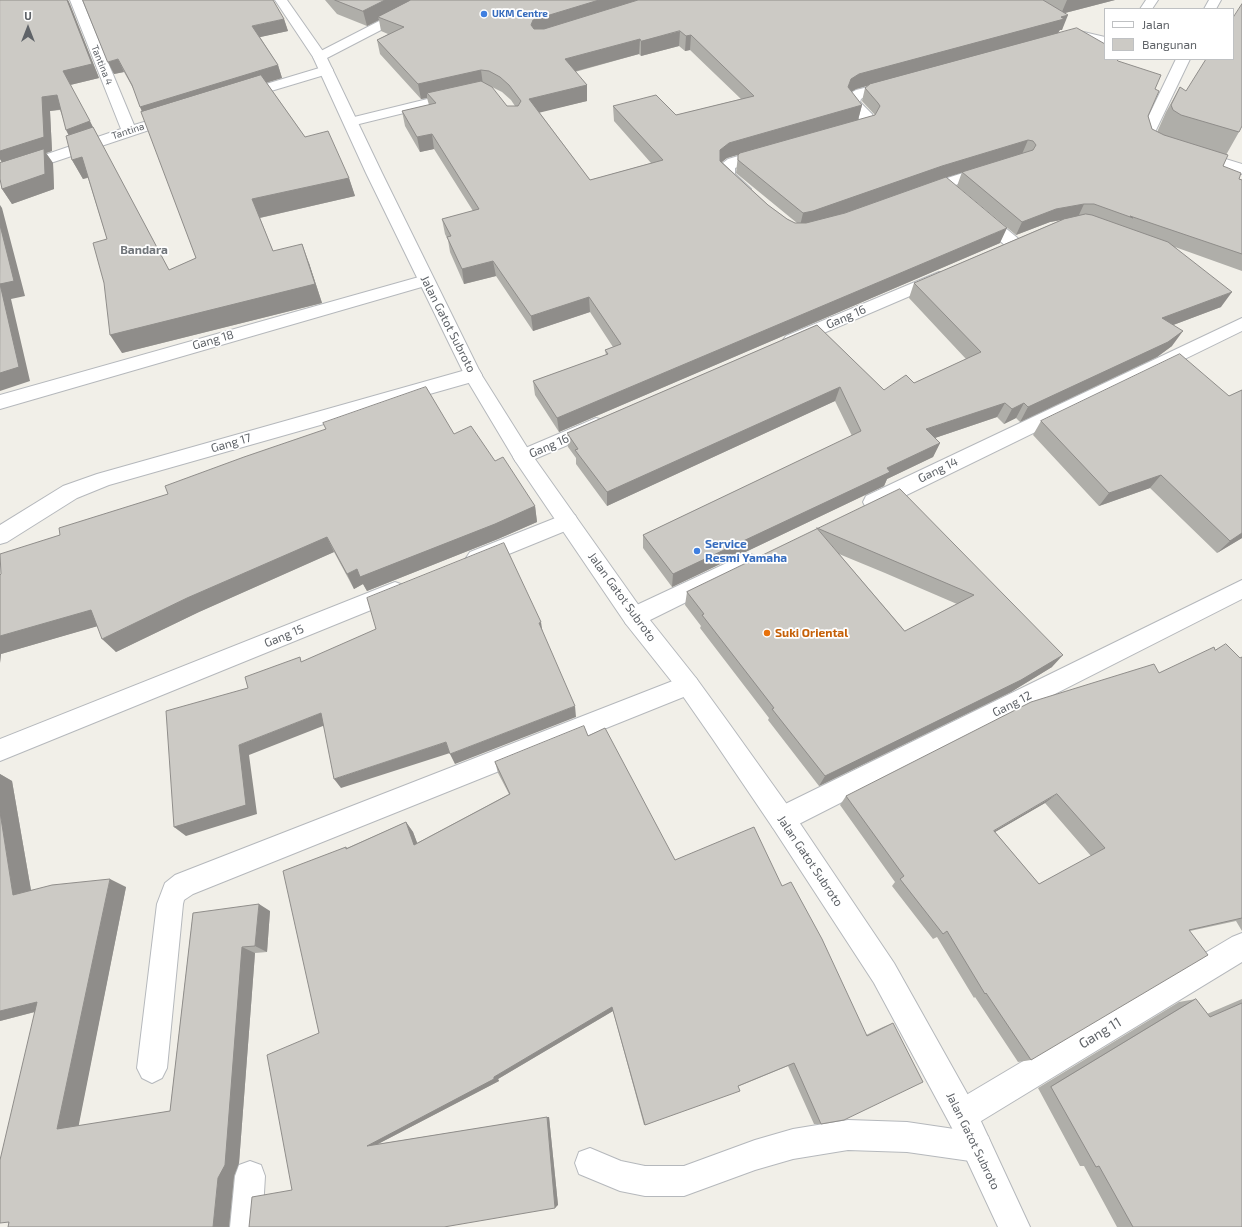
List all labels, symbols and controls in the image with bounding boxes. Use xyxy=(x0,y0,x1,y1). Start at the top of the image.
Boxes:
north arrow xyxy=(8,8,48,48)
place label: UKM Centre xyxy=(492,8,548,20)
legend xyxy=(1104,8,1234,60)
text: U xyxy=(24,9,32,22)
marker: UKM Centre xyxy=(479,9,489,19)
text: Jalan xyxy=(1142,17,1170,31)
text: Bangunan xyxy=(1142,37,1197,51)
street label: Tantina 4 xyxy=(89,43,115,87)
street label: Tantina xyxy=(110,120,146,142)
district label: Bandara xyxy=(120,243,168,257)
street label: Jalan Gatot Subroto xyxy=(417,273,479,375)
street label: Gang 16 xyxy=(824,302,868,332)
street label: Gang 18 xyxy=(191,327,235,353)
street label: Gang 17 xyxy=(209,430,253,456)
street label: Gang 16 xyxy=(527,431,571,461)
street label: Gang 14 xyxy=(916,454,960,486)
place label: Service Resmi Yamaha xyxy=(705,537,787,565)
marker: Service Resmi Yamaha xyxy=(692,546,702,556)
street label: Jalan Gatot Subroto xyxy=(585,550,659,644)
street label: Gang 15 xyxy=(262,622,306,650)
place label: Suki Oriental xyxy=(775,626,848,640)
marker: Suki Oriental xyxy=(762,628,772,638)
street label: Gang 12 xyxy=(990,688,1034,720)
street label: Jalan Gatot Subroto xyxy=(774,813,846,909)
street label: Gang 11 xyxy=(1076,1014,1124,1052)
street label: Jalan Gatot Subroto xyxy=(943,1090,1003,1192)

